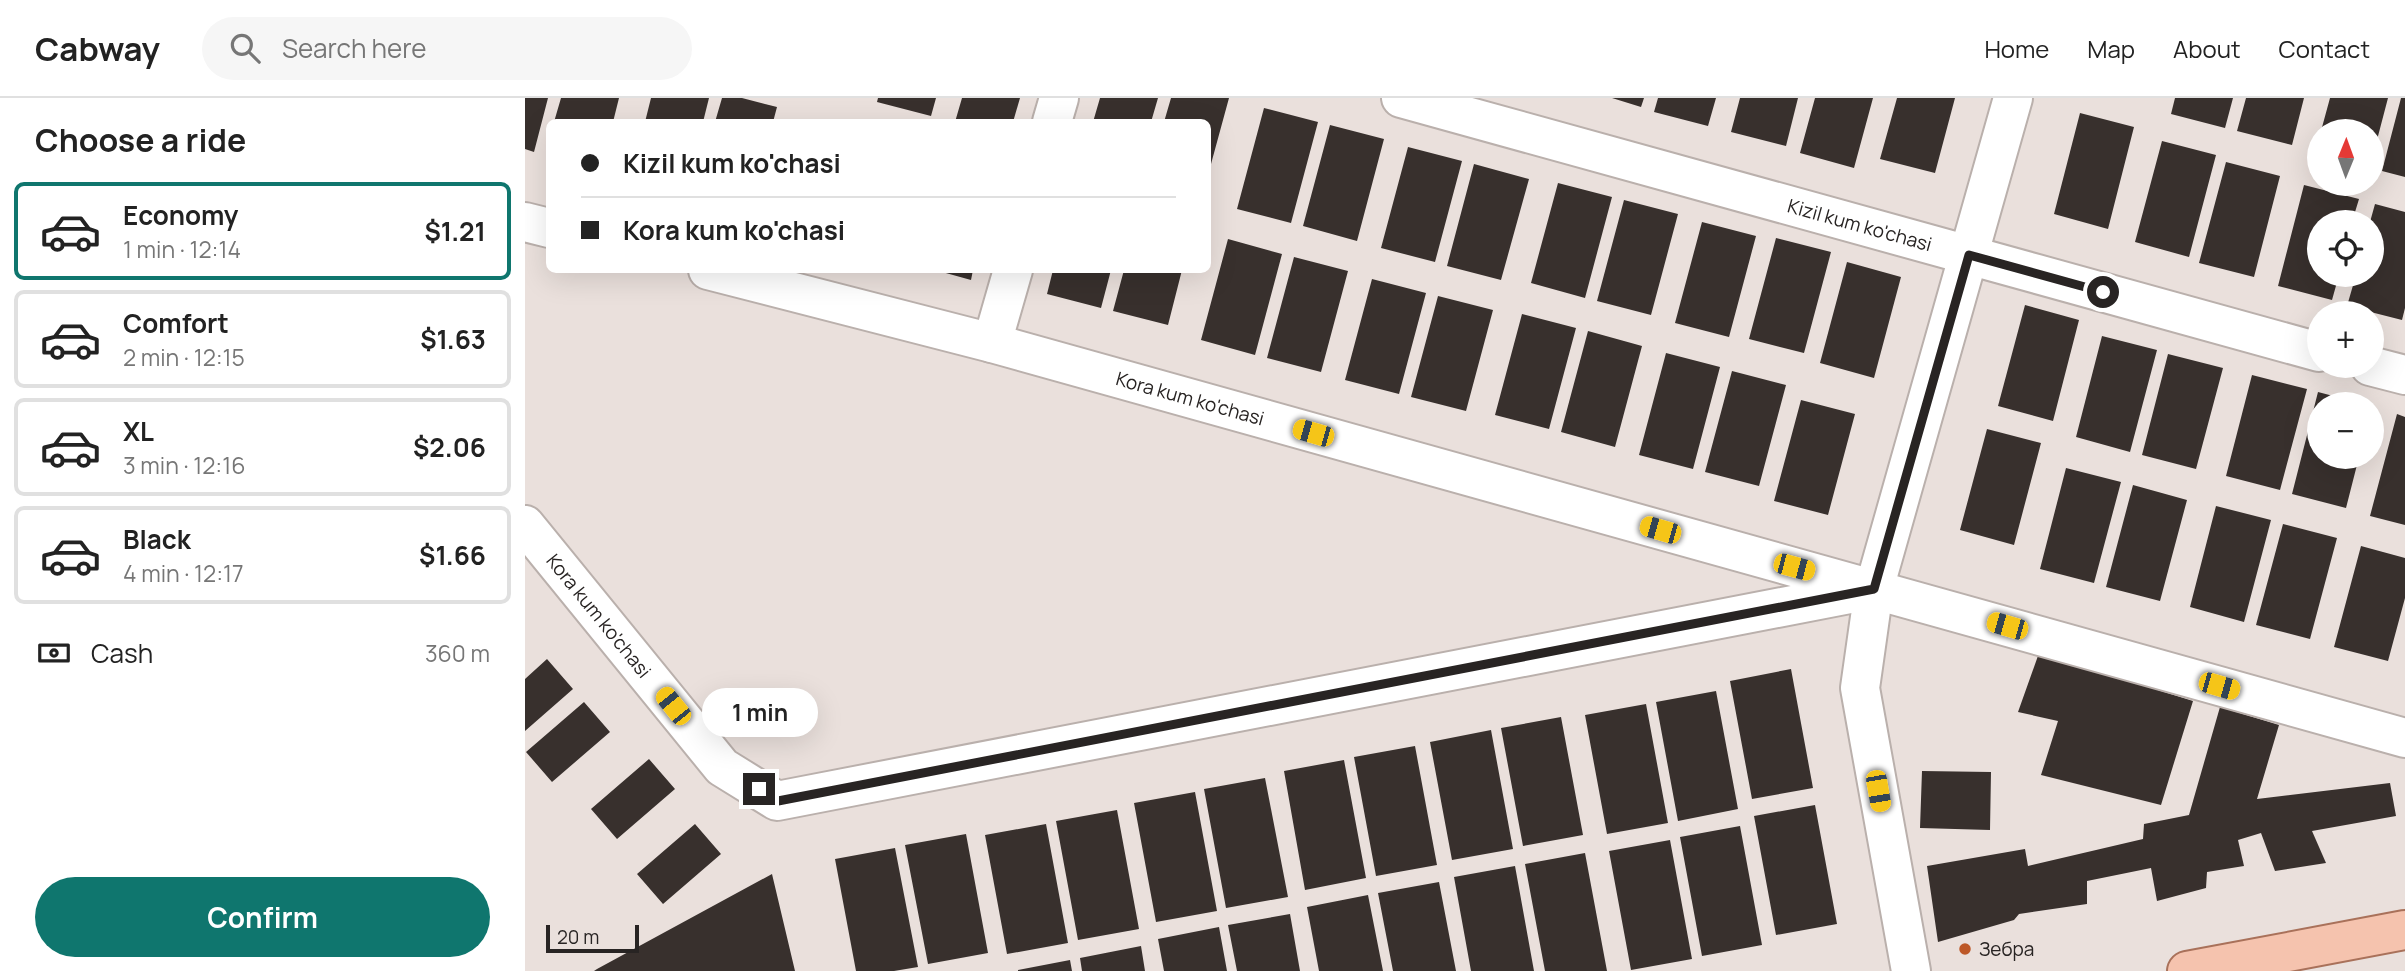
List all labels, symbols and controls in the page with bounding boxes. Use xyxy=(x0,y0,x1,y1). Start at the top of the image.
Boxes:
search box xyxy=(202,17,692,80)
text: Cabway xyxy=(35,26,160,71)
icon: search xyxy=(226,29,264,67)
text: Search here xyxy=(282,30,427,66)
text: Home xyxy=(1984,32,2049,65)
text: Map xyxy=(2087,32,2135,65)
text: About xyxy=(2173,32,2241,65)
text: Contact xyxy=(2279,32,2370,65)
text: Choose a ride xyxy=(35,118,246,162)
north arrow xyxy=(2307,119,2383,196)
map controls xyxy=(2307,119,2384,469)
text: Kizil kum ko'chasi xyxy=(623,145,841,181)
street label: Kizil kum ko'chasi xyxy=(1785,193,1935,257)
text: Economy xyxy=(123,197,238,233)
icon: car xyxy=(39,200,102,263)
button: locate xyxy=(2307,210,2384,287)
text: Kora kum ko'chasi xyxy=(623,212,845,248)
text: $1.21 xyxy=(425,213,486,249)
text: 1 min · 12:14 xyxy=(123,233,241,265)
route start xyxy=(2087,276,2119,308)
button: + xyxy=(2307,301,2384,378)
text: Comfort xyxy=(123,305,229,341)
icon: car xyxy=(39,308,102,371)
text: $1.63 xyxy=(420,321,486,357)
text: 2 min · 12:15 xyxy=(123,341,245,373)
street label: Kora kum ko'chasi xyxy=(1113,365,1267,431)
button: − xyxy=(2307,392,2384,469)
text: XL xyxy=(123,413,154,449)
icon: car xyxy=(39,416,102,479)
car xyxy=(1290,417,1337,449)
text: $2.06 xyxy=(413,429,486,465)
text: 3 min · 12:16 xyxy=(123,449,245,481)
car xyxy=(1637,514,1684,546)
text: Black xyxy=(123,521,191,557)
icon: car xyxy=(39,524,102,587)
text: $1.66 xyxy=(419,537,486,573)
street label: Kora kum ko'chasi xyxy=(541,548,657,683)
car xyxy=(1771,551,1818,583)
text: 4 min · 12:17 xyxy=(123,557,244,589)
car xyxy=(1984,610,2031,642)
icon: cash xyxy=(35,634,73,672)
text: Cash xyxy=(91,635,153,671)
text: 360 m xyxy=(425,637,490,669)
car xyxy=(2196,670,2243,702)
car xyxy=(652,683,695,729)
callout: 1 min xyxy=(701,688,817,736)
text: 1 min xyxy=(732,696,788,728)
car xyxy=(1865,768,1892,814)
route end xyxy=(743,773,775,805)
button: Confirm xyxy=(35,877,490,957)
scale bar xyxy=(546,922,639,954)
text: 20 m xyxy=(557,924,599,950)
place label: Зебра xyxy=(1979,936,2034,962)
marker: Зебра xyxy=(1957,941,1973,957)

